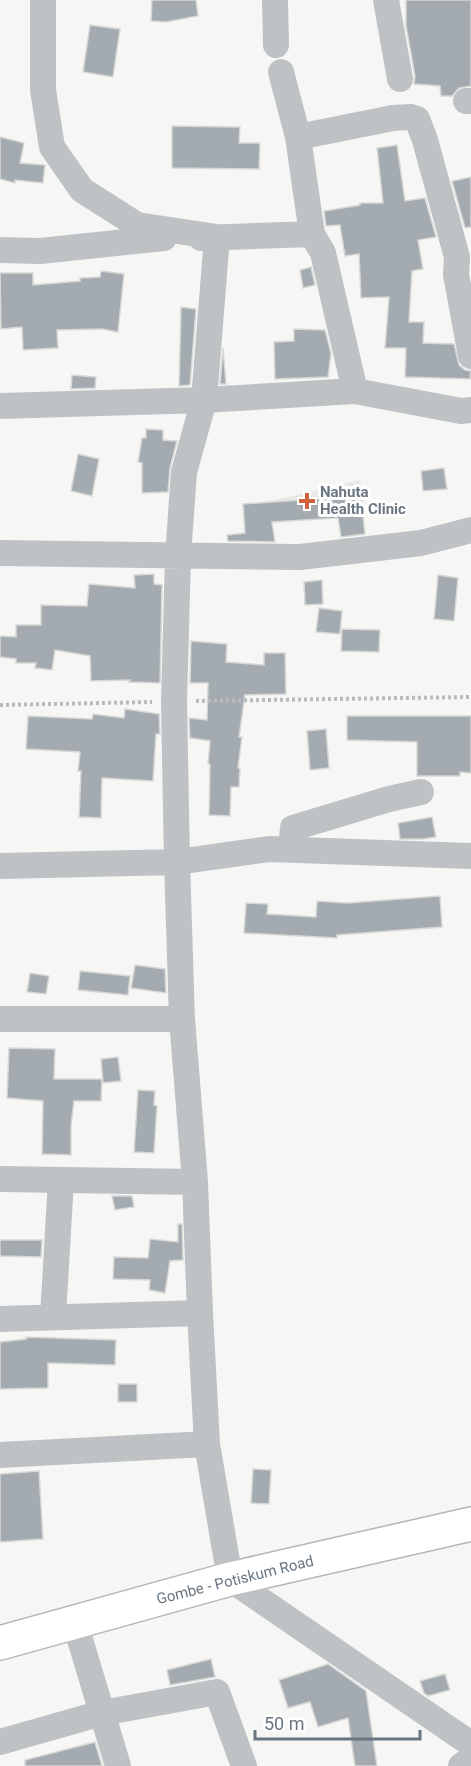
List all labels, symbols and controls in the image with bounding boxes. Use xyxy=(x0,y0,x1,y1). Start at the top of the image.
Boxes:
place label: Nahuta Health Clinic xyxy=(320,483,406,518)
marker: Nahuta Health Clinic xyxy=(298,492,316,510)
street label: Gombe - Potiskum Road xyxy=(155,1552,315,1608)
scale bar xyxy=(255,1703,420,1741)
text: 50 m xyxy=(264,1713,304,1734)

